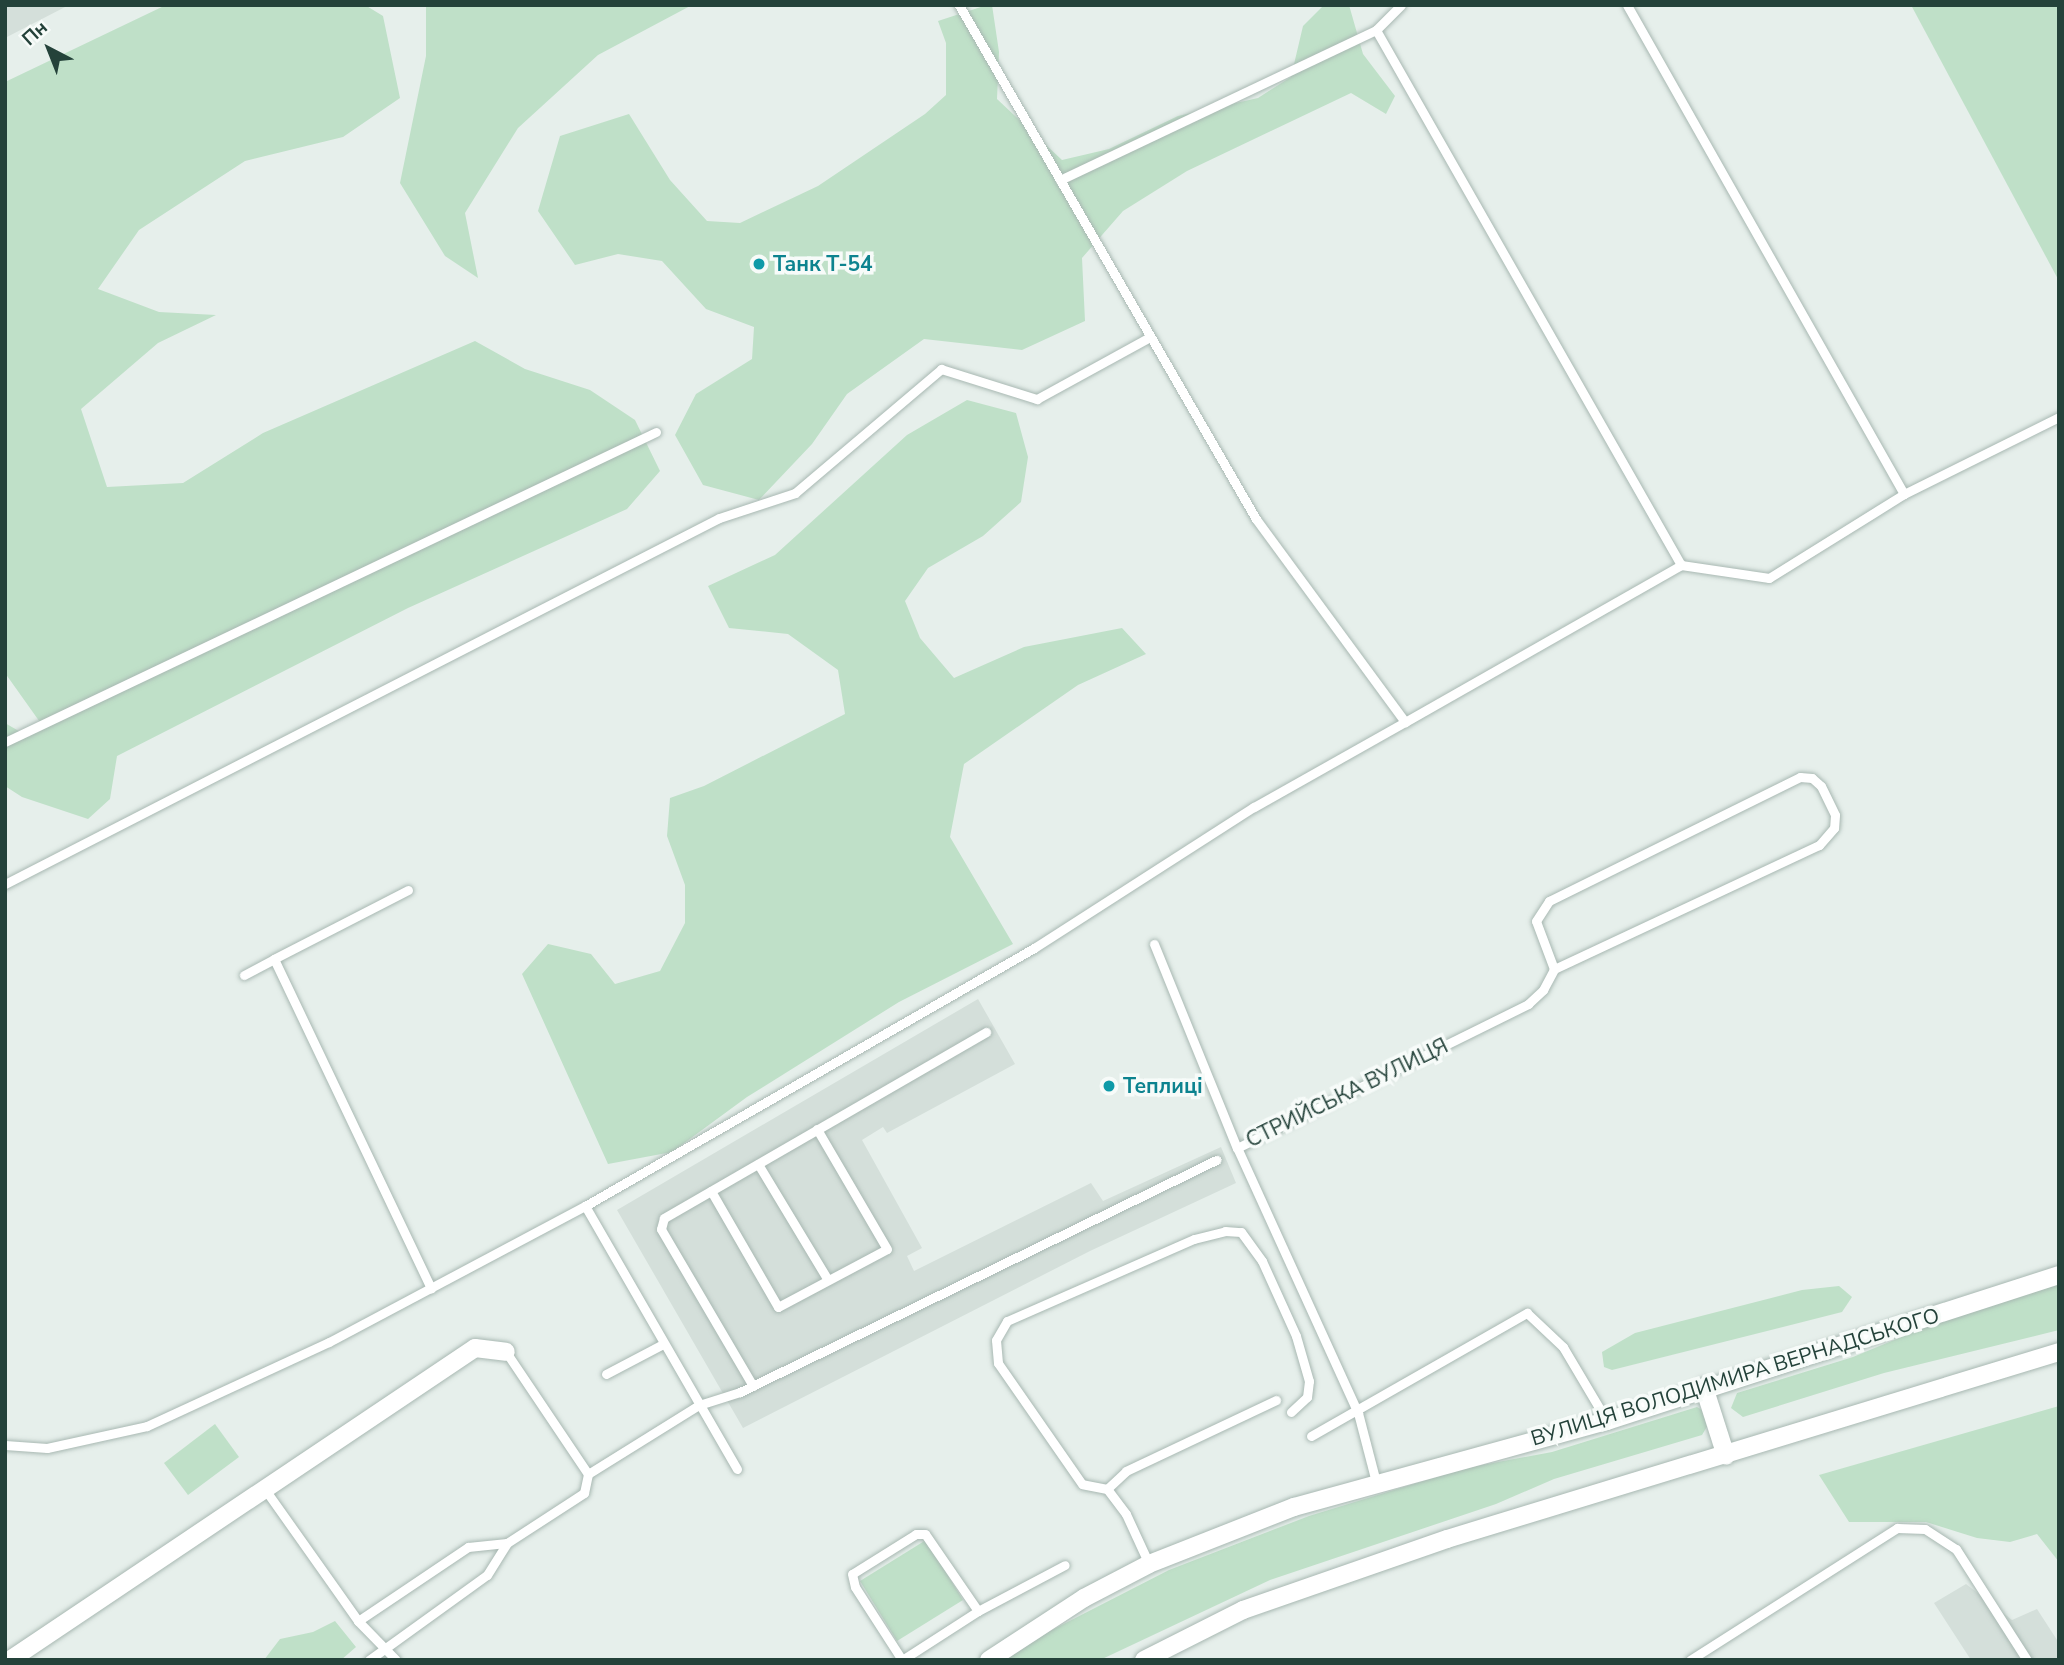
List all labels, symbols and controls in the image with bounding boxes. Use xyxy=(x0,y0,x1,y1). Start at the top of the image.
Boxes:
north arrow xyxy=(14,14,84,84)
text: Пн xyxy=(17,15,53,52)
place label: Танк Т-54 xyxy=(773,251,873,277)
marker: Танк Т-54 xyxy=(751,256,767,272)
street label: СТРИЙСЬКА ВУЛИЦЯ xyxy=(1242,1033,1452,1153)
place label: Теплиці xyxy=(1123,1073,1203,1099)
marker: Теплиці xyxy=(1101,1078,1117,1094)
street label: ВУЛИЦЯ ВОЛОДИМИРА ВЕРНАДСЬКОГО xyxy=(1528,1303,1942,1451)

